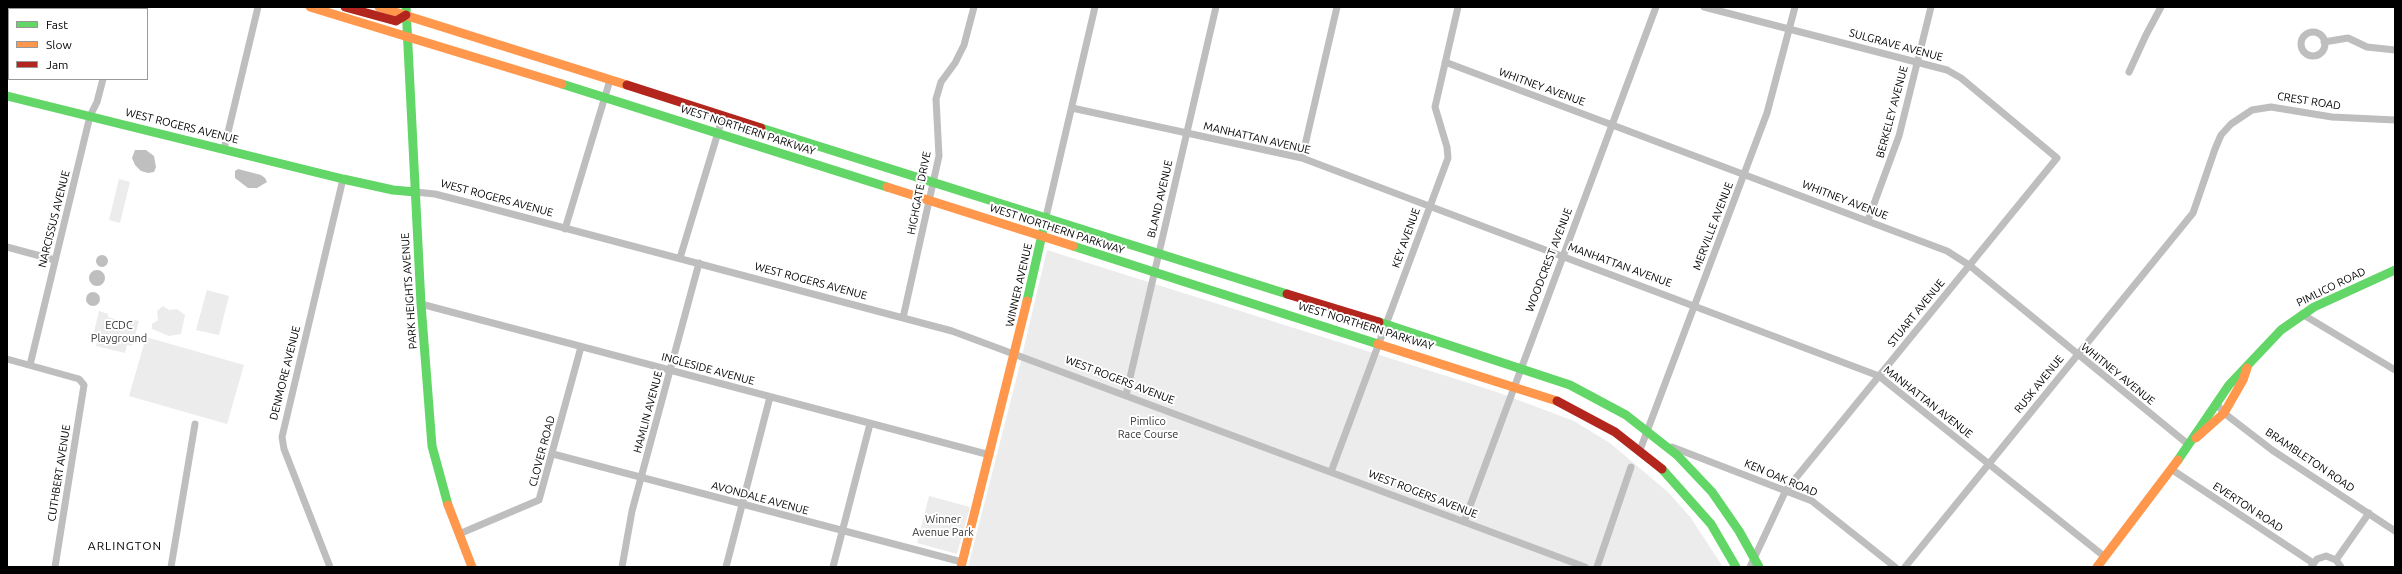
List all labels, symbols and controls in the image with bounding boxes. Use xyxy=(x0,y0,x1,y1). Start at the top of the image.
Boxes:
legend xyxy=(8,8,148,80)
text: Fast xyxy=(46,18,68,31)
street label: SULGRAVE AVENUE xyxy=(1848,26,1944,64)
text: Slow xyxy=(46,38,72,51)
text: Jam xyxy=(46,58,68,71)
street label: BERKELEY AVENUE xyxy=(1873,64,1911,160)
street label: WHITNEY AVENUE xyxy=(1497,65,1587,109)
street label: CREST ROAD xyxy=(2276,89,2342,113)
street label: WEST NORTHERN PARKWAY xyxy=(679,102,817,158)
street label: WEST ROGERS AVENUE xyxy=(124,106,240,146)
street label: MANHATTAN AVENUE xyxy=(1202,119,1312,157)
street label: HIGHGATE DRIVE xyxy=(904,150,934,236)
street label: BLAND AVENUE xyxy=(1145,159,1175,239)
street label: NARCISSUS AVENUE xyxy=(36,169,72,269)
street label: WEST ROGERS AVENUE xyxy=(439,177,555,219)
street label: WHITNEY AVENUE xyxy=(1800,178,1890,222)
street label: MERVILLE AVENUE xyxy=(1690,180,1736,272)
street label: WEST NORTHERN PARKWAY xyxy=(988,201,1126,257)
street label: KEY AVENUE xyxy=(1389,206,1423,270)
street label: WOODCREST AVENUE xyxy=(1523,206,1575,314)
street label: PARK HEIGHTS AVENUE xyxy=(398,232,420,350)
street label: MANHATTAN AVENUE xyxy=(1566,240,1674,290)
street label: WINNER AVENUE xyxy=(1003,242,1035,328)
street label: WEST ROGERS AVENUE xyxy=(753,260,869,302)
street label: PIMLICO ROAD xyxy=(2294,265,2368,309)
street label: STUART AVENUE xyxy=(1885,276,1947,350)
street label: WEST NORTHERN PARKWAY xyxy=(1297,299,1435,353)
park label: ECDC Playground xyxy=(91,318,147,344)
street label: DENMORE AVENUE xyxy=(267,324,303,422)
street label: WHITNEY AVENUE xyxy=(2079,340,2157,408)
street label: INGLESIDE AVENUE xyxy=(660,350,756,388)
street label: RUSK AVENUE xyxy=(2012,352,2066,416)
street label: WEST ROGERS AVENUE xyxy=(1063,353,1177,407)
street label: MANHATTAN AVENUE xyxy=(1881,363,1975,441)
street label: HAMLIN AVENUE xyxy=(631,370,665,454)
street label: CLOVER ROAD xyxy=(526,414,558,488)
park label: Pimlico Race Course xyxy=(1118,414,1178,440)
street label: CUTHBERT AVENUE xyxy=(45,424,73,522)
street label: BRAMBLETON ROAD xyxy=(2263,425,2357,495)
street label: KEN OAK ROAD xyxy=(1742,457,1820,499)
street label: WEST ROGERS AVENUE xyxy=(1366,467,1480,521)
street label: AVONDALE AVENUE xyxy=(710,479,810,517)
street label: EVERTON ROAD xyxy=(2210,479,2286,535)
park label: Winner Avenue Park xyxy=(912,512,974,538)
district label: ARLINGTON xyxy=(88,539,162,553)

